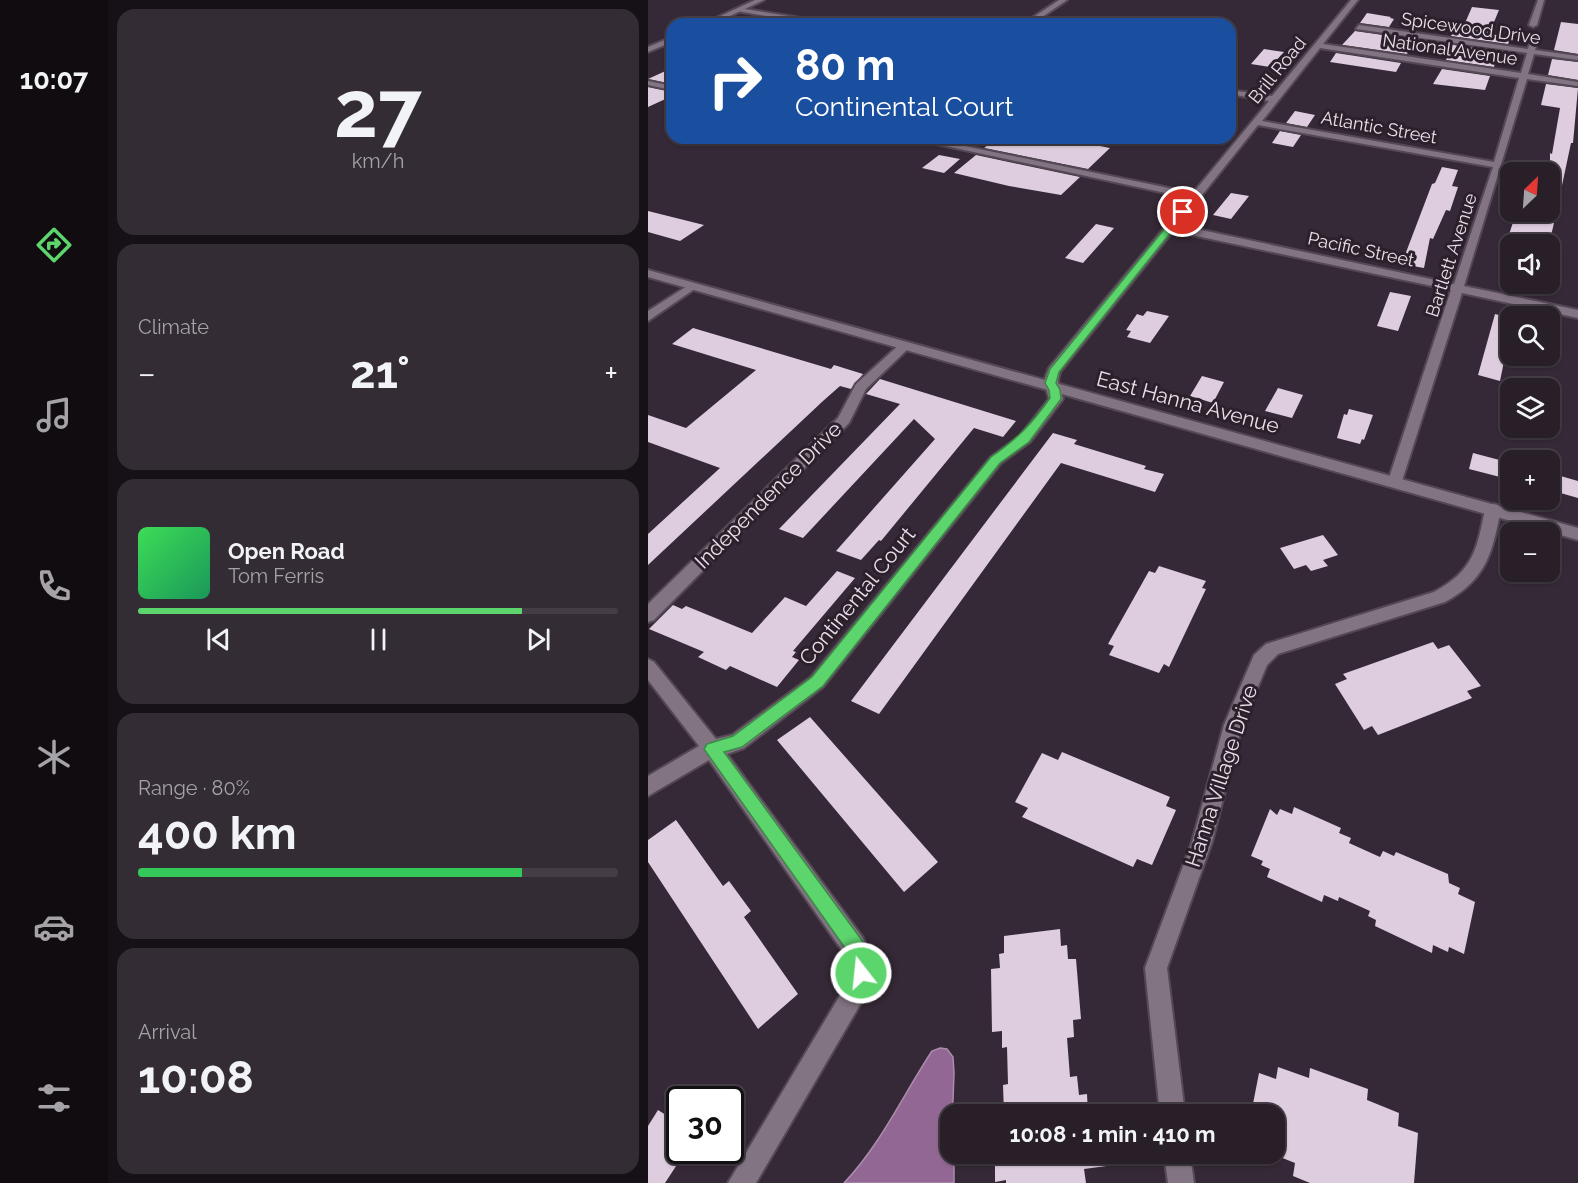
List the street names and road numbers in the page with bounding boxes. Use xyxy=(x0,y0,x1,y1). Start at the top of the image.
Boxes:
street label: Spicewood Drive xyxy=(1400,8,1542,48)
street label: National Avenue xyxy=(1381,29,1519,69)
street label: Brill Road xyxy=(1244,33,1310,107)
street label: Atlantic Street xyxy=(1319,106,1439,148)
street label: Bartlett Avenue xyxy=(1421,190,1481,319)
street label: Pacific Street xyxy=(1306,227,1416,271)
street label: East Hanna Avenue xyxy=(1094,366,1282,438)
street label: Independence Drive xyxy=(689,416,847,574)
street label: Continental Court xyxy=(794,522,920,670)
street label: Hanna Village Drive xyxy=(1180,682,1262,870)

